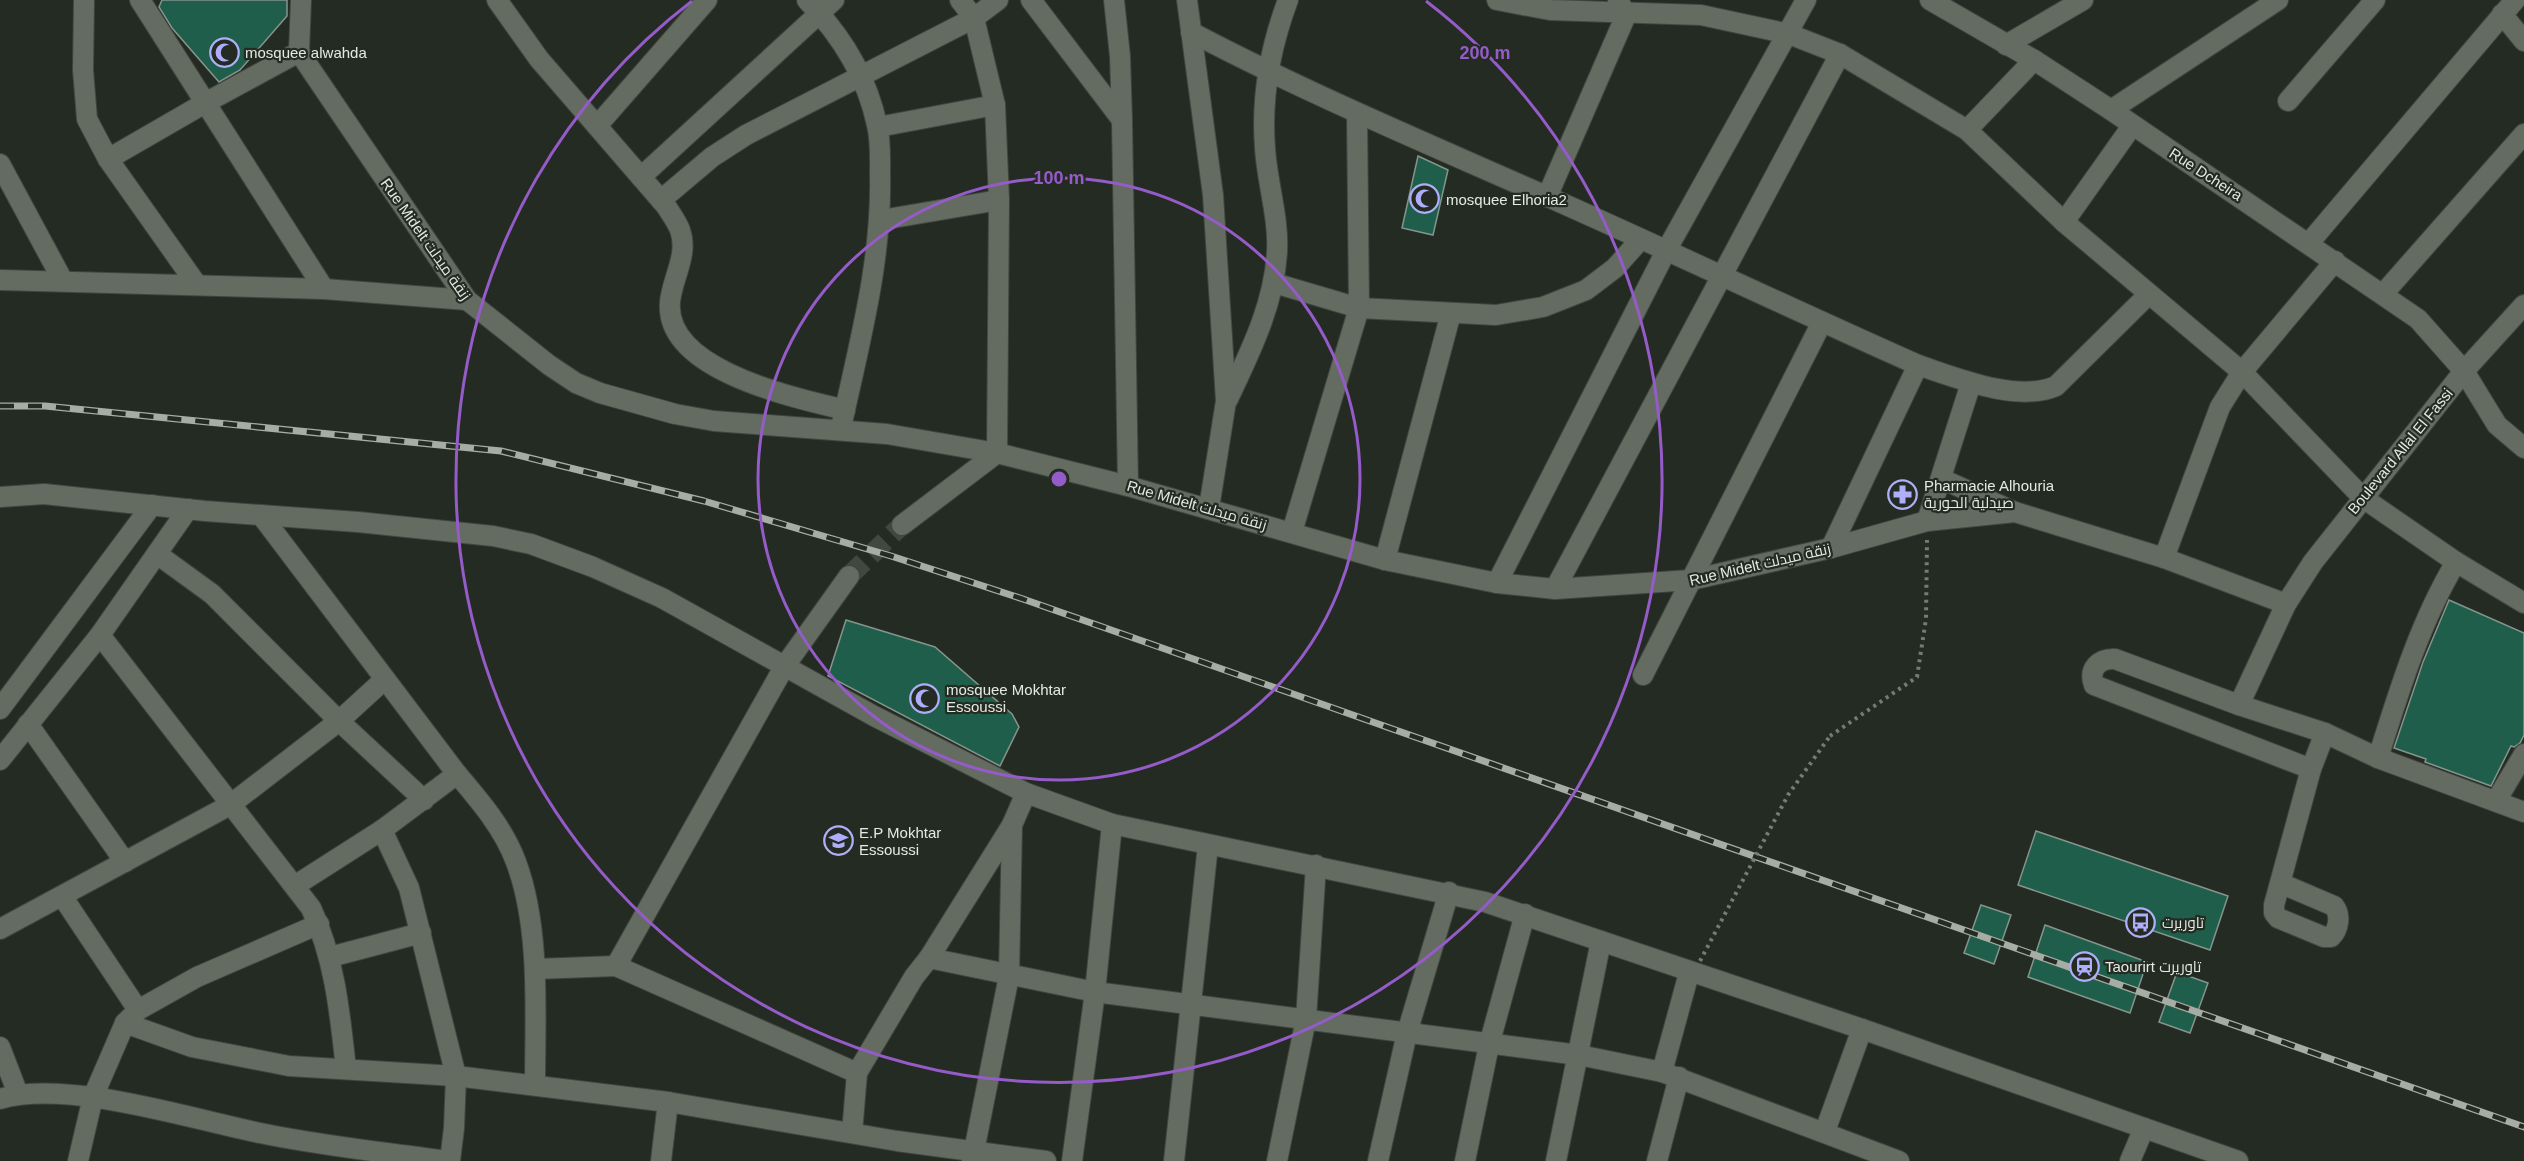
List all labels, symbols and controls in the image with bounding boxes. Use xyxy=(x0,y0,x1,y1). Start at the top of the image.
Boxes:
mosque icon: mosquee alwahda xyxy=(208,36,240,68)
text: 200 m xyxy=(1459,43,1511,63)
place label: mosquee alwahda xyxy=(245,44,367,61)
street label: Rue Dcheira xyxy=(2166,144,2246,204)
text: 100 m xyxy=(1033,168,1085,188)
street label: Rue Midelt زنقة ميدلت xyxy=(377,175,474,304)
mosque icon: mosquee Elhoria2 xyxy=(1409,183,1441,215)
place label: mosquee Elhoria2 xyxy=(1446,191,1567,208)
street label: Boulevard Allal El Fassi xyxy=(2344,385,2456,517)
centre of rings xyxy=(1049,469,1069,489)
street label: Rue Midelt زنقة ميدلت xyxy=(1125,477,1269,534)
place label: Pharmacie Alhouria صيدلية الحورية xyxy=(1924,477,2055,512)
pharmacy icon: Pharmacie Alhouria صيدلية الحورية xyxy=(1887,478,1919,510)
street label: Rue Midelt زنقة ميدلت xyxy=(1688,539,1833,590)
place label: mosquee Mokhtar Essoussi xyxy=(946,681,1066,715)
mosque icon: mosquee Mokhtar Essoussi xyxy=(909,682,941,714)
place label: E.P Mokhtar Essoussi xyxy=(859,824,941,858)
school or university icon: E.P Mokhtar Essoussi xyxy=(822,825,854,857)
bus stop icon: تاوريرت xyxy=(2125,906,2157,938)
place label: تاوريرت xyxy=(2162,914,2204,932)
station icon: Taourirt تاوريرت xyxy=(2068,950,2100,982)
place label: Taourirt تاوريرت xyxy=(2105,958,2201,976)

